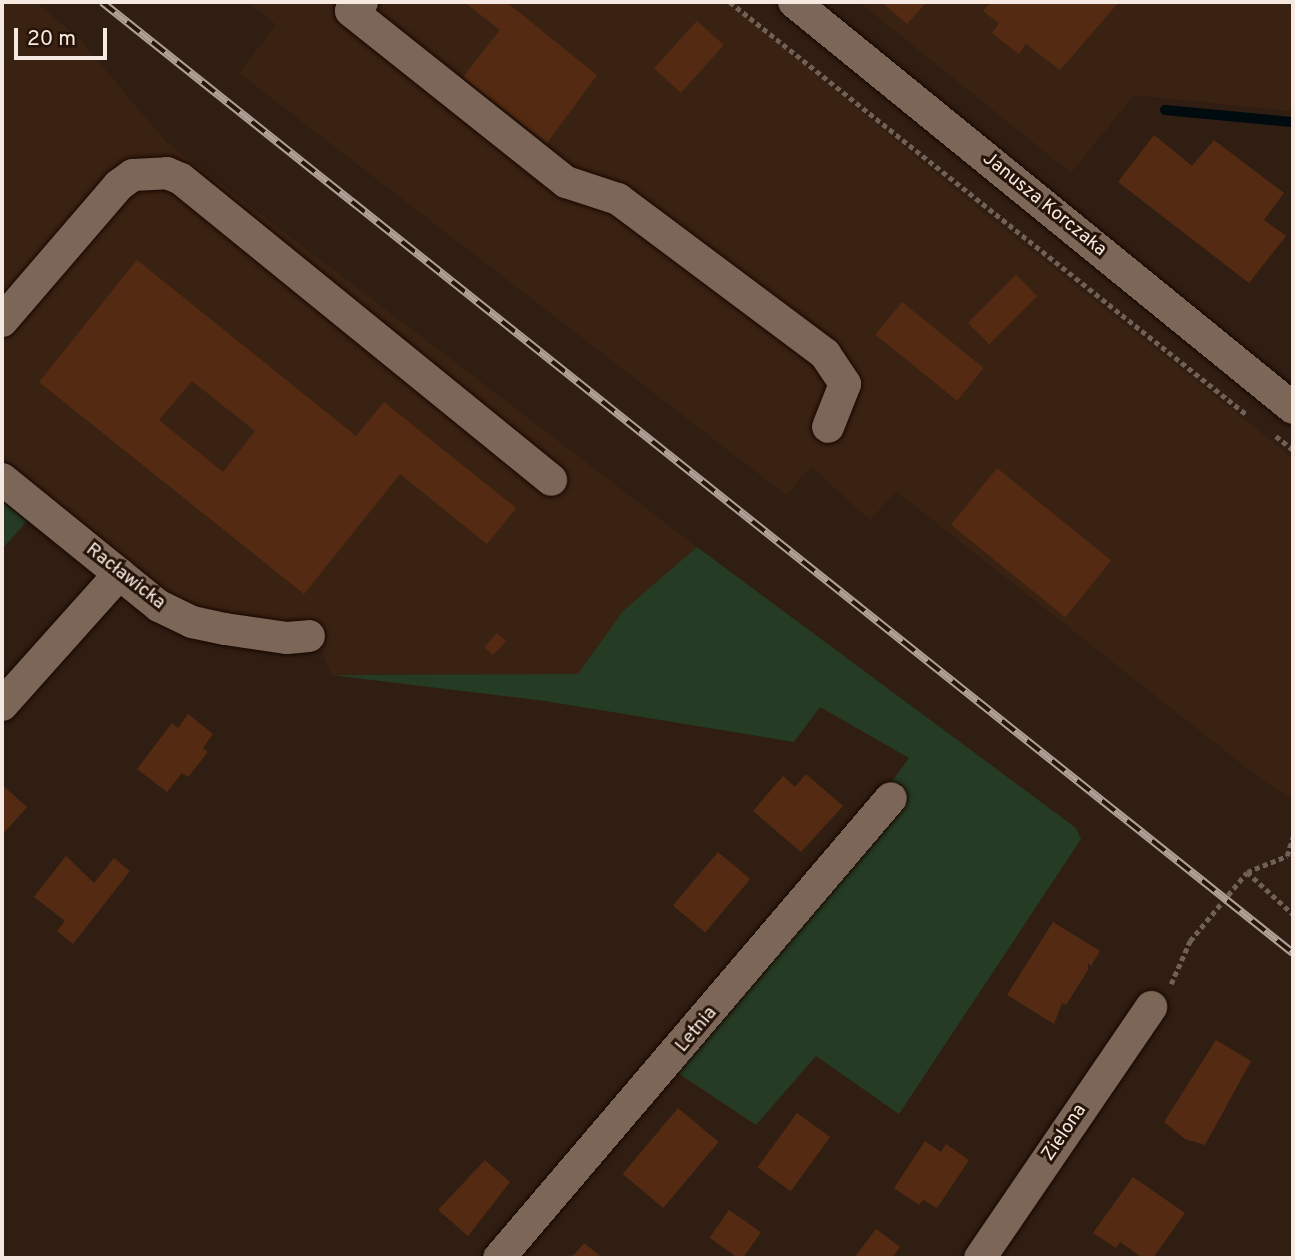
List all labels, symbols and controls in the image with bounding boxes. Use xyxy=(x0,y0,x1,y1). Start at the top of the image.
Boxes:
scale bar xyxy=(18,14,110,58)
text: 20 m xyxy=(27,26,76,53)
street label: Janusza Korczaka xyxy=(977,148,1111,262)
street label: Racławicka xyxy=(81,539,169,615)
street label: Letnia xyxy=(671,1003,723,1057)
street label: Zielona xyxy=(1038,1100,1092,1166)

